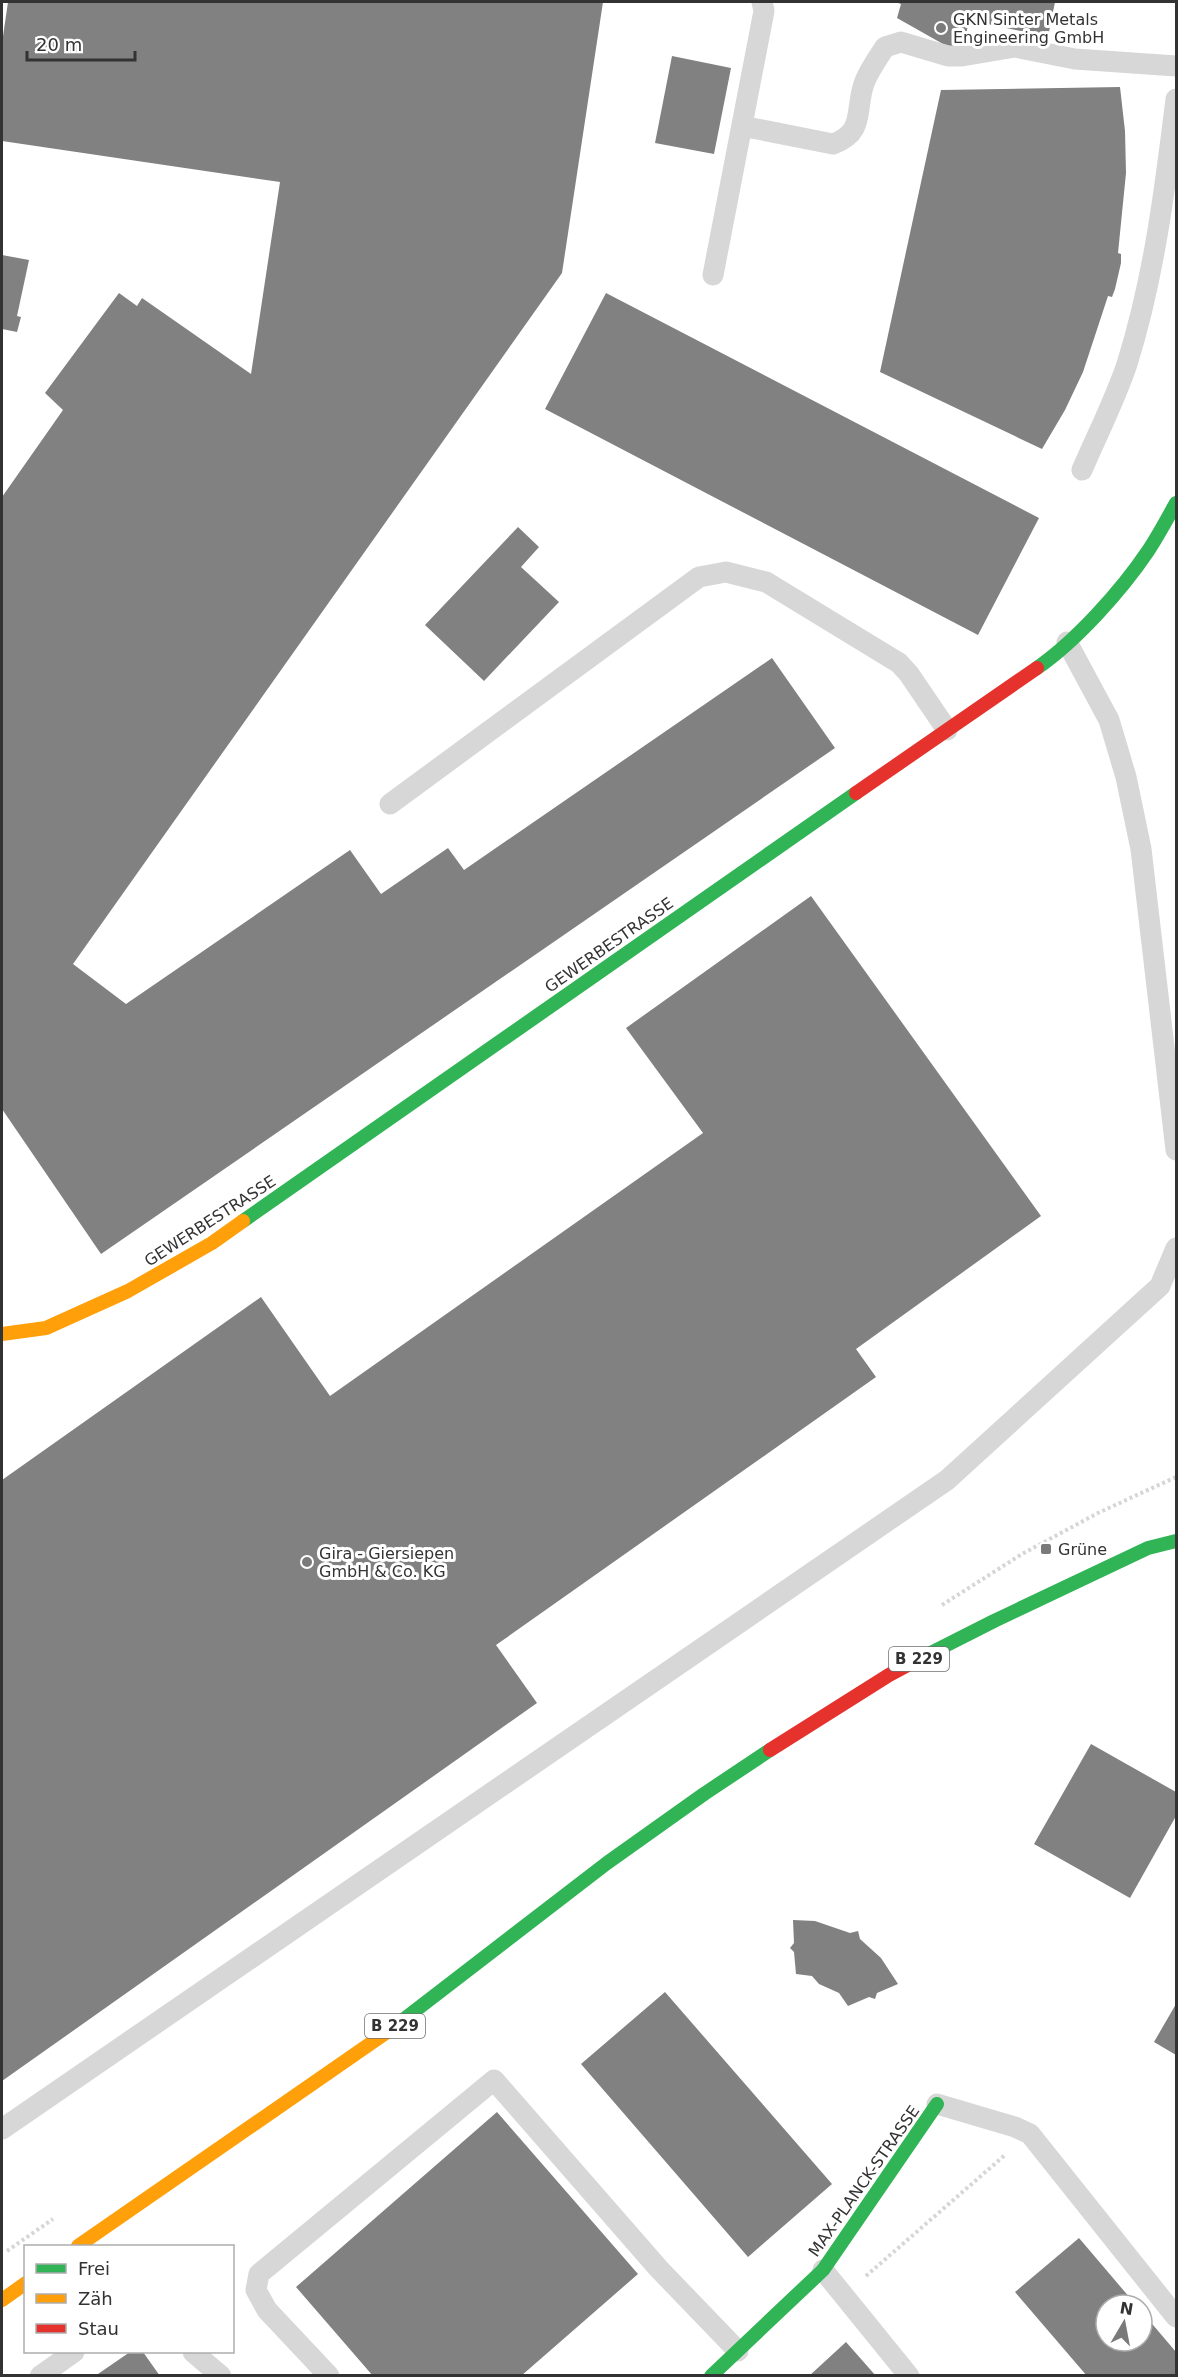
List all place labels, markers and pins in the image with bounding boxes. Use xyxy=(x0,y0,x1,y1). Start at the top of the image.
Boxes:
place label: GKN Sinter Metals Engineering GmbH xyxy=(953,10,1104,47)
marker: GKN Sinter Metals Engineering GmbH xyxy=(934,21,948,35)
place label: Grüne xyxy=(1058,1540,1107,1559)
marker: Grüne xyxy=(1039,1542,1053,1556)
place label: Gira - Giersiepen GmbH & Co. KG xyxy=(319,1544,454,1581)
marker: Gira - Giersiepen GmbH & Co. KG xyxy=(300,1555,314,1569)

